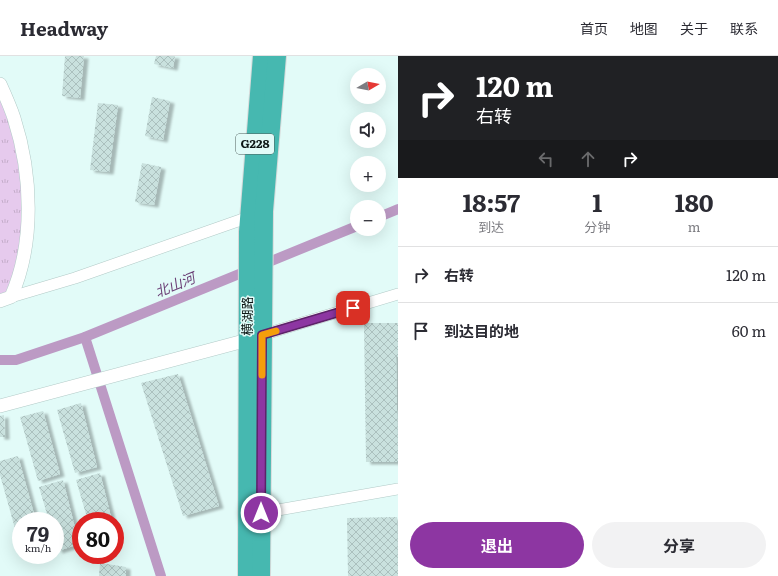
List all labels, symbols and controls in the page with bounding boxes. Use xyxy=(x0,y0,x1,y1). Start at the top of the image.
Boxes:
text: Headway xyxy=(20,14,108,42)
text: 首页 xyxy=(580,18,608,38)
text: 地图 xyxy=(630,18,658,38)
text: 关于 xyxy=(680,18,708,38)
text: 联系 xyxy=(730,18,758,38)
text: 120 m xyxy=(476,64,553,106)
north arrow xyxy=(350,68,386,104)
map controls xyxy=(350,68,386,236)
icon: right xyxy=(410,72,462,124)
text: 右转 xyxy=(476,102,512,129)
button: sound xyxy=(350,112,386,148)
road number: G228 xyxy=(236,134,274,154)
icon: left xyxy=(535,148,557,170)
icon: ahead xyxy=(577,148,599,170)
icon: right xyxy=(619,148,641,170)
button: + xyxy=(350,156,386,192)
text: 18:57 xyxy=(462,184,520,219)
text: 1 xyxy=(592,184,602,219)
text: 180 xyxy=(675,184,714,219)
button: − xyxy=(350,200,386,236)
text: 到达 xyxy=(478,217,504,236)
text: 分钟 xyxy=(584,217,610,236)
text: m xyxy=(688,217,700,236)
text: 右转 xyxy=(444,263,474,286)
text: 120 m xyxy=(726,263,766,286)
icon: right xyxy=(410,264,432,286)
water label: 北山河 xyxy=(151,266,201,301)
pin xyxy=(336,291,370,325)
street label: 横湖路 xyxy=(237,296,256,336)
icon: arrive xyxy=(342,297,364,319)
text: 到达目的地 xyxy=(444,319,519,342)
text: 60 m xyxy=(732,319,766,342)
icon: arrive xyxy=(410,320,432,342)
position arrow xyxy=(240,492,282,534)
speed limit sign: 80 xyxy=(72,512,124,564)
text: 79 xyxy=(27,518,49,548)
button: 退出 xyxy=(410,522,584,568)
button: 分享 xyxy=(592,522,766,568)
text: km/h xyxy=(25,540,51,555)

